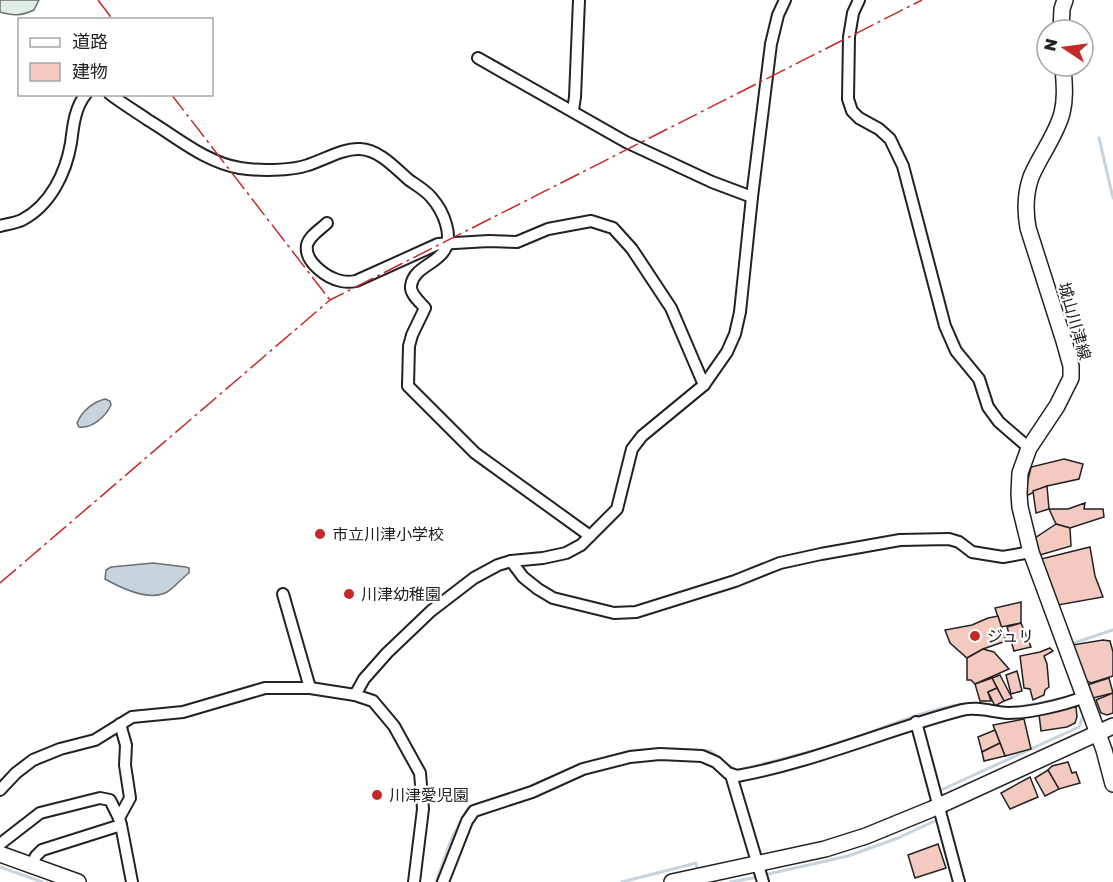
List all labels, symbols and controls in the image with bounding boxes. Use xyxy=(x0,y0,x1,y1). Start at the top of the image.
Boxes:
legend xyxy=(18,18,213,96)
north arrow xyxy=(1035,18,1095,78)
text: 道路 xyxy=(72,30,108,52)
text: N xyxy=(1039,36,1061,53)
text: 建物 xyxy=(72,60,108,82)
street label: 城山川津線 xyxy=(1054,280,1096,362)
place label: 市立川津小学校 xyxy=(332,524,444,544)
marker: 市立川津小学校 xyxy=(313,527,327,541)
place label: 川津幼稚園 xyxy=(361,584,441,604)
marker: 川津幼稚園 xyxy=(342,587,356,601)
place label: ジュリ xyxy=(987,626,1034,646)
marker: ジュリ xyxy=(968,629,982,643)
place label: 川津愛児園 xyxy=(389,785,469,805)
marker: 川津愛児園 xyxy=(370,788,384,802)

